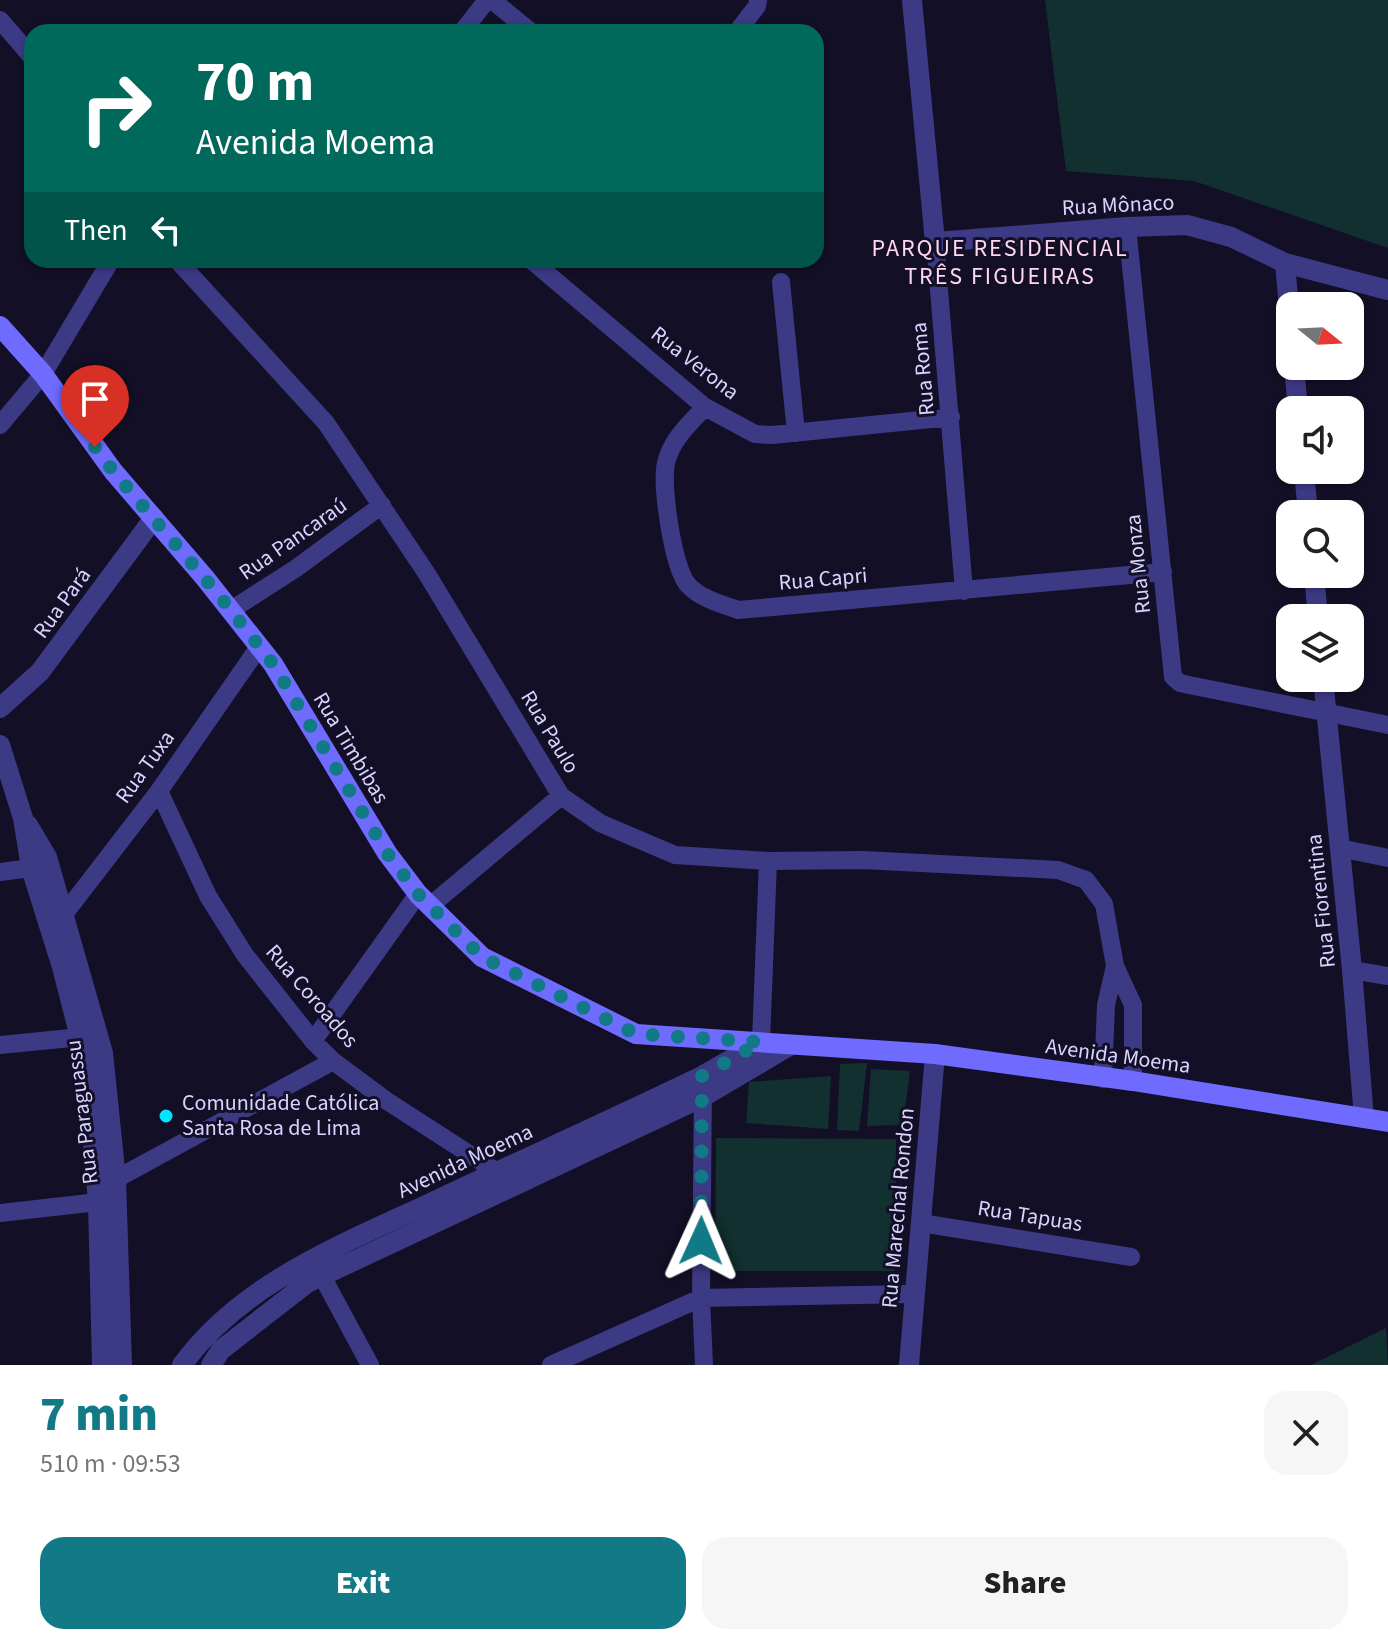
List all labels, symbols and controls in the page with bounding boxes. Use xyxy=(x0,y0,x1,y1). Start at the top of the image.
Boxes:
text: 70 m xyxy=(196,43,314,122)
icon: right xyxy=(64,56,168,160)
text: Avenida Moema xyxy=(196,117,435,168)
street label: Rua Mônaco xyxy=(1061,186,1175,224)
icon: left xyxy=(144,208,188,252)
text: Then xyxy=(64,209,128,252)
district label: PARQUE RESIDENCIAL TRÊS FIGUEIRAS xyxy=(871,231,1129,294)
north arrow xyxy=(1276,292,1364,380)
map controls xyxy=(1276,292,1364,692)
street label: Rua Verona xyxy=(644,318,746,408)
street label: Rua Roma xyxy=(903,321,943,417)
pin xyxy=(61,365,129,447)
icon: arrive xyxy=(73,377,117,421)
button: sound xyxy=(1276,396,1364,484)
street label: Rua Pancaraú xyxy=(232,490,354,588)
button: search xyxy=(1276,500,1364,588)
street label: Rua Monza xyxy=(1117,513,1159,615)
street label: Rua Capri xyxy=(777,559,869,599)
street label: Rua Pará xyxy=(25,561,99,645)
button: layers xyxy=(1276,604,1364,692)
street label: Rua Paulo xyxy=(513,684,587,780)
street label: Rua Timbibas xyxy=(305,686,397,810)
street label: Rua Tuxa xyxy=(108,724,182,810)
street label: Rua Fiorentina xyxy=(1298,832,1344,970)
street label: Rua Coroados xyxy=(258,937,366,1055)
street label: Avenida Moema xyxy=(1043,1030,1193,1082)
street label: Rua Paraguassu xyxy=(57,1038,107,1186)
place label: Comunidade Católica Santa Rosa de Lima xyxy=(182,1087,379,1144)
marker: Comunidade Católica Santa Rosa de Lima xyxy=(157,1107,175,1125)
street label: Rua Marechal Rondon xyxy=(873,1107,923,1309)
street label: Avenida Moema xyxy=(392,1116,538,1206)
street label: Rua Tapuas xyxy=(975,1192,1085,1240)
position arrow xyxy=(659,1199,743,1283)
text: 7 min xyxy=(40,1381,158,1449)
button: close xyxy=(1264,1391,1348,1475)
text: 510 m · 09:53 xyxy=(40,1445,181,1482)
button: Exit xyxy=(40,1537,686,1629)
button: Share xyxy=(702,1537,1348,1629)

